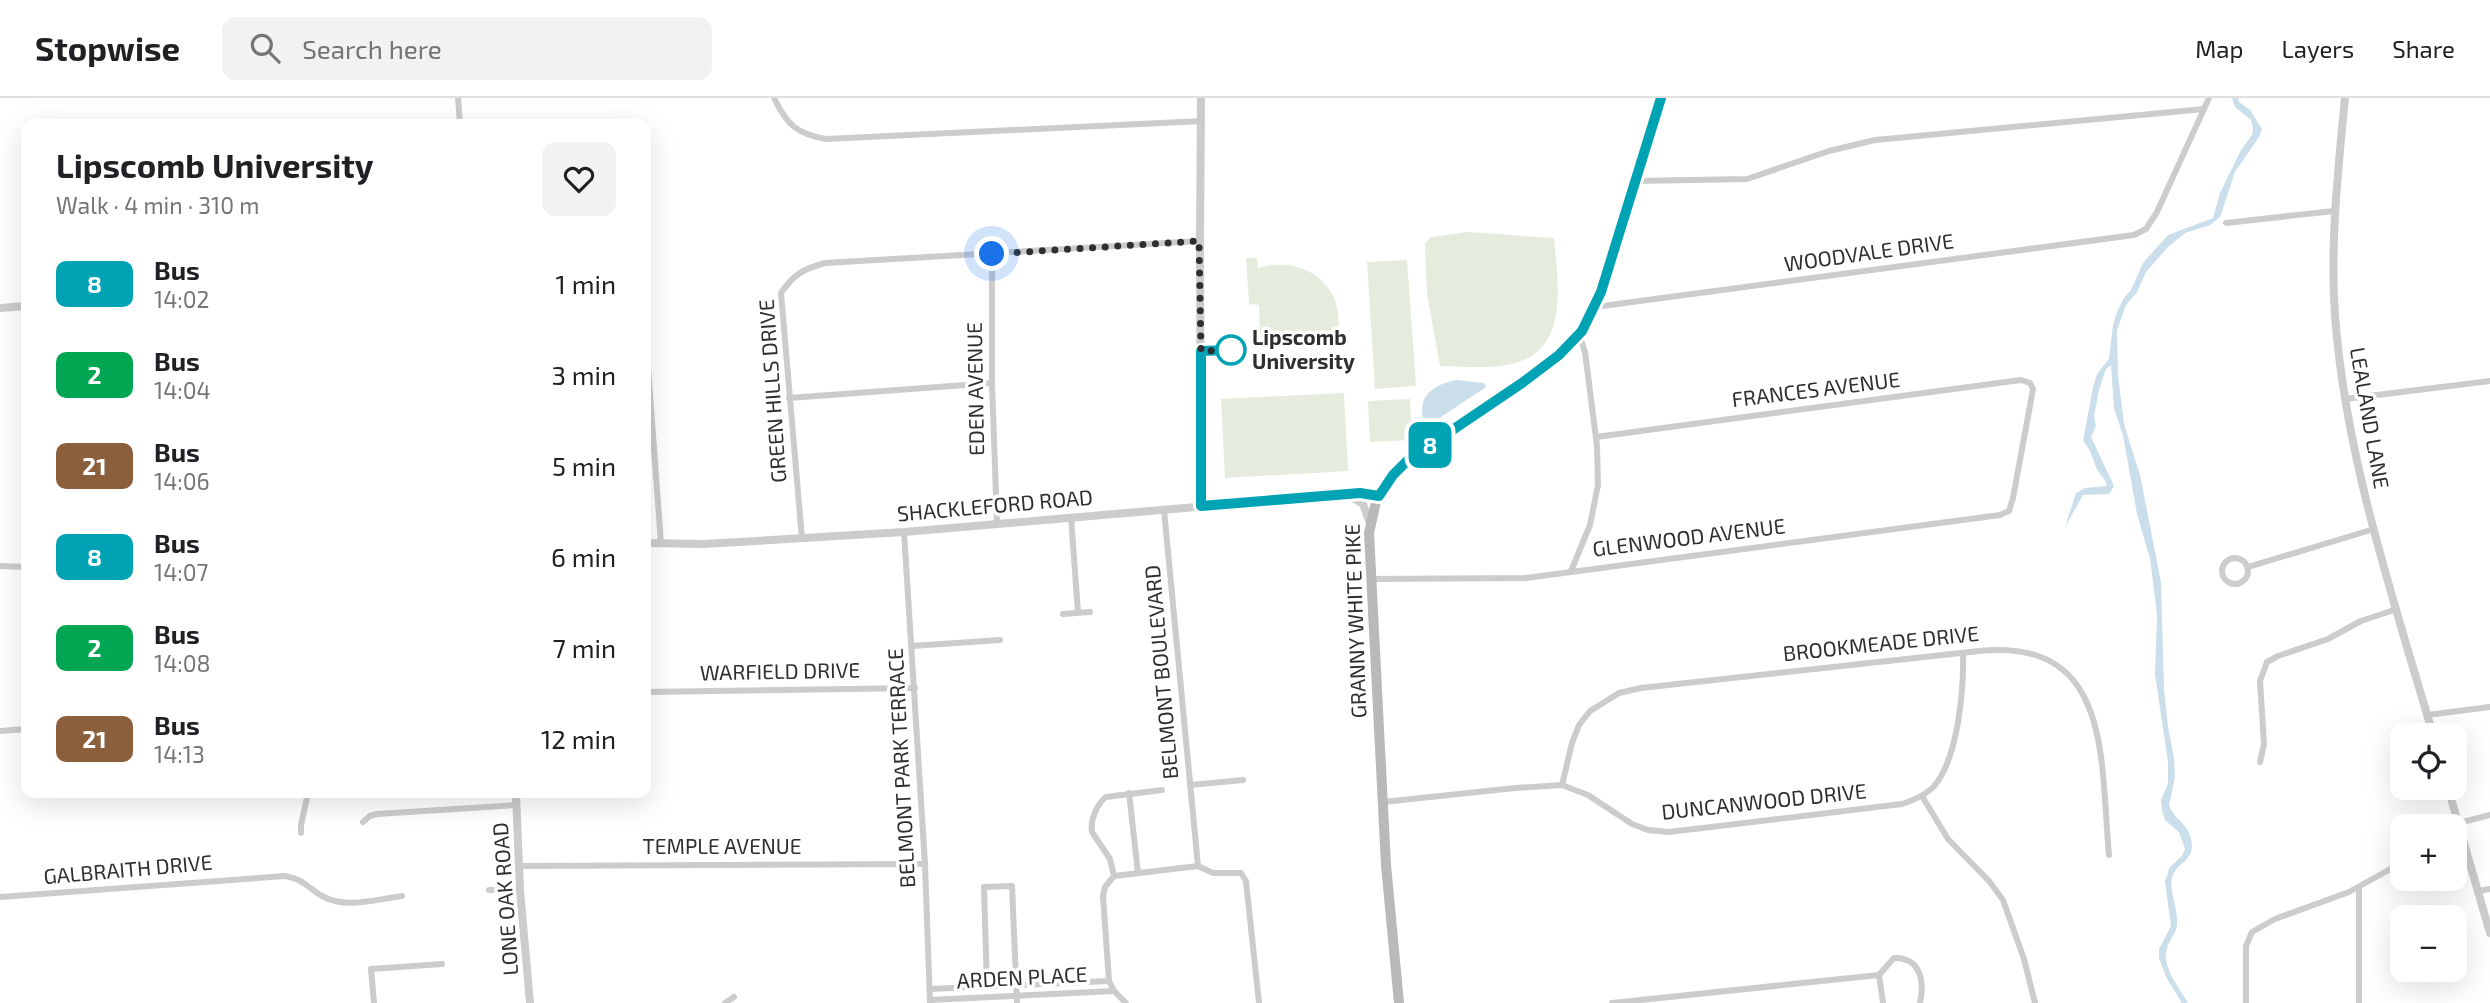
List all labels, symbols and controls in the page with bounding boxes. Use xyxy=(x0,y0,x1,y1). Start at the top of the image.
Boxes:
search box xyxy=(222,17,712,80)
text: Stopwise xyxy=(35,28,180,68)
icon: search xyxy=(246,29,284,67)
text: Search here xyxy=(302,33,442,64)
text: Map xyxy=(2195,34,2243,63)
text: Layers xyxy=(2281,34,2354,63)
text: Share xyxy=(2392,34,2455,63)
button: heart xyxy=(542,142,616,216)
text: Lipscomb University xyxy=(56,145,373,185)
text: Walk · 4 min · 310 m xyxy=(56,191,259,219)
street label: WOODVALE DRIVE xyxy=(1782,227,1955,276)
your location xyxy=(974,236,1009,271)
text: Bus xyxy=(154,254,200,285)
text: 1 min xyxy=(556,268,616,299)
text: 8 xyxy=(87,269,102,298)
text: 14:02 xyxy=(154,285,210,313)
street label: GREEN HILLS DRIVE xyxy=(753,299,790,484)
street label: EDEN AVENUE xyxy=(961,322,988,456)
place label: Lipscomb University xyxy=(1252,324,1355,374)
marker: Lipscomb University xyxy=(1216,335,1246,365)
text: Bus xyxy=(154,345,200,376)
street label: LEALAND LANE xyxy=(2346,345,2395,490)
text: 3 min xyxy=(551,359,616,390)
text: 2 xyxy=(88,360,101,389)
street label: FRANCES AVENUE xyxy=(1730,366,1901,411)
text: 14:04 xyxy=(154,376,211,404)
line badge: 8 xyxy=(1407,422,1453,468)
text: 8 xyxy=(1423,430,1437,459)
text: Bus xyxy=(154,436,200,467)
text: 5 min xyxy=(552,450,616,481)
text: 21 xyxy=(82,451,107,480)
text: 14:06 xyxy=(154,467,210,495)
street label: SHACKLEFORD ROAD xyxy=(896,483,1094,526)
street label: GLENWOOD AVENUE xyxy=(1591,512,1787,561)
street label: GRANNY WHITE PIKE xyxy=(1339,523,1370,719)
text: Bus xyxy=(154,527,200,558)
text: 6 min xyxy=(551,541,616,572)
text: 8 xyxy=(87,542,102,571)
text: 14:07 xyxy=(154,558,208,586)
street label: BELMONT BOULEVARD xyxy=(1139,564,1182,780)
text: Bus xyxy=(154,618,200,649)
street label: BROOKMEADE DRIVE xyxy=(1782,620,1980,665)
text: 7 min xyxy=(553,632,616,663)
text: 2 xyxy=(88,633,101,662)
street label: BELMONT PARK TERRACE xyxy=(882,648,919,889)
text: 14:08 xyxy=(154,649,211,677)
street label: WARFIELD DRIVE xyxy=(700,657,860,684)
text: Bus xyxy=(154,709,200,740)
text: 12 min xyxy=(541,723,616,754)
map controls xyxy=(2390,723,2467,982)
button: locate xyxy=(2390,723,2467,800)
text: 21 xyxy=(82,724,107,753)
text: 14:13 xyxy=(154,740,205,768)
street label: DUNCANWOOD DRIVE xyxy=(1660,777,1868,824)
button: + xyxy=(2390,814,2467,891)
street label: LONE OAK ROAD xyxy=(487,822,522,977)
street label: TEMPLE AVENUE xyxy=(643,833,801,858)
street label: GALBRAITH DRIVE xyxy=(42,849,213,888)
button: − xyxy=(2390,905,2467,982)
street label: ARDEN PLACE xyxy=(956,961,1088,992)

